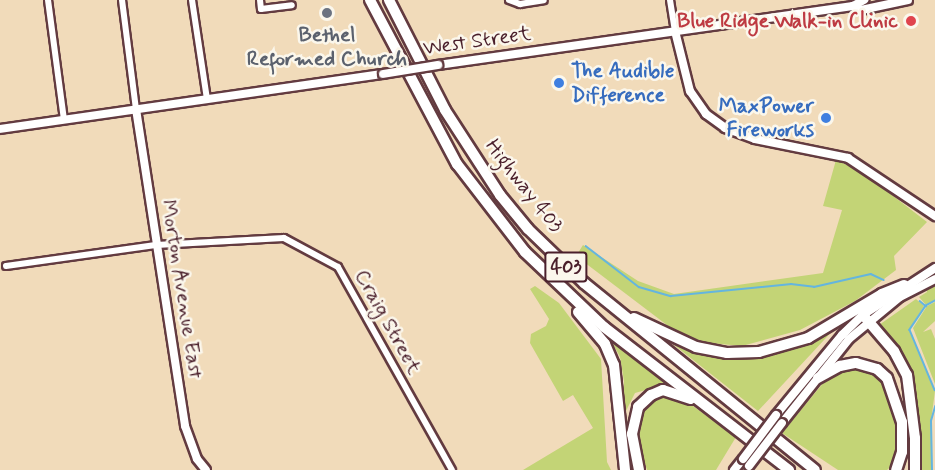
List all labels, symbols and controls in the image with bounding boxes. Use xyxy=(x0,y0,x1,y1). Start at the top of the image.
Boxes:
marker: Bethel Reformed Church xyxy=(320,6,334,20)
place label: Blue Ridge Walk-in Clinic xyxy=(673,8,898,34)
marker: Blue Ridge Walk-in Clinic xyxy=(902,12,920,30)
street label: West Street xyxy=(421,21,533,61)
place label: Bethel Reformed Church xyxy=(247,22,407,72)
place label: The Audible Difference xyxy=(571,58,671,108)
marker: The Audible Difference xyxy=(552,76,566,90)
place label: MaxPower Fireworks xyxy=(719,93,814,143)
marker: MaxPower Fireworks xyxy=(819,111,833,125)
street label: Highway 403 xyxy=(480,134,568,238)
street label: Morton Avenue East xyxy=(156,199,208,379)
road number: 403 xyxy=(544,250,588,284)
street label: Craig Street xyxy=(349,265,427,379)

